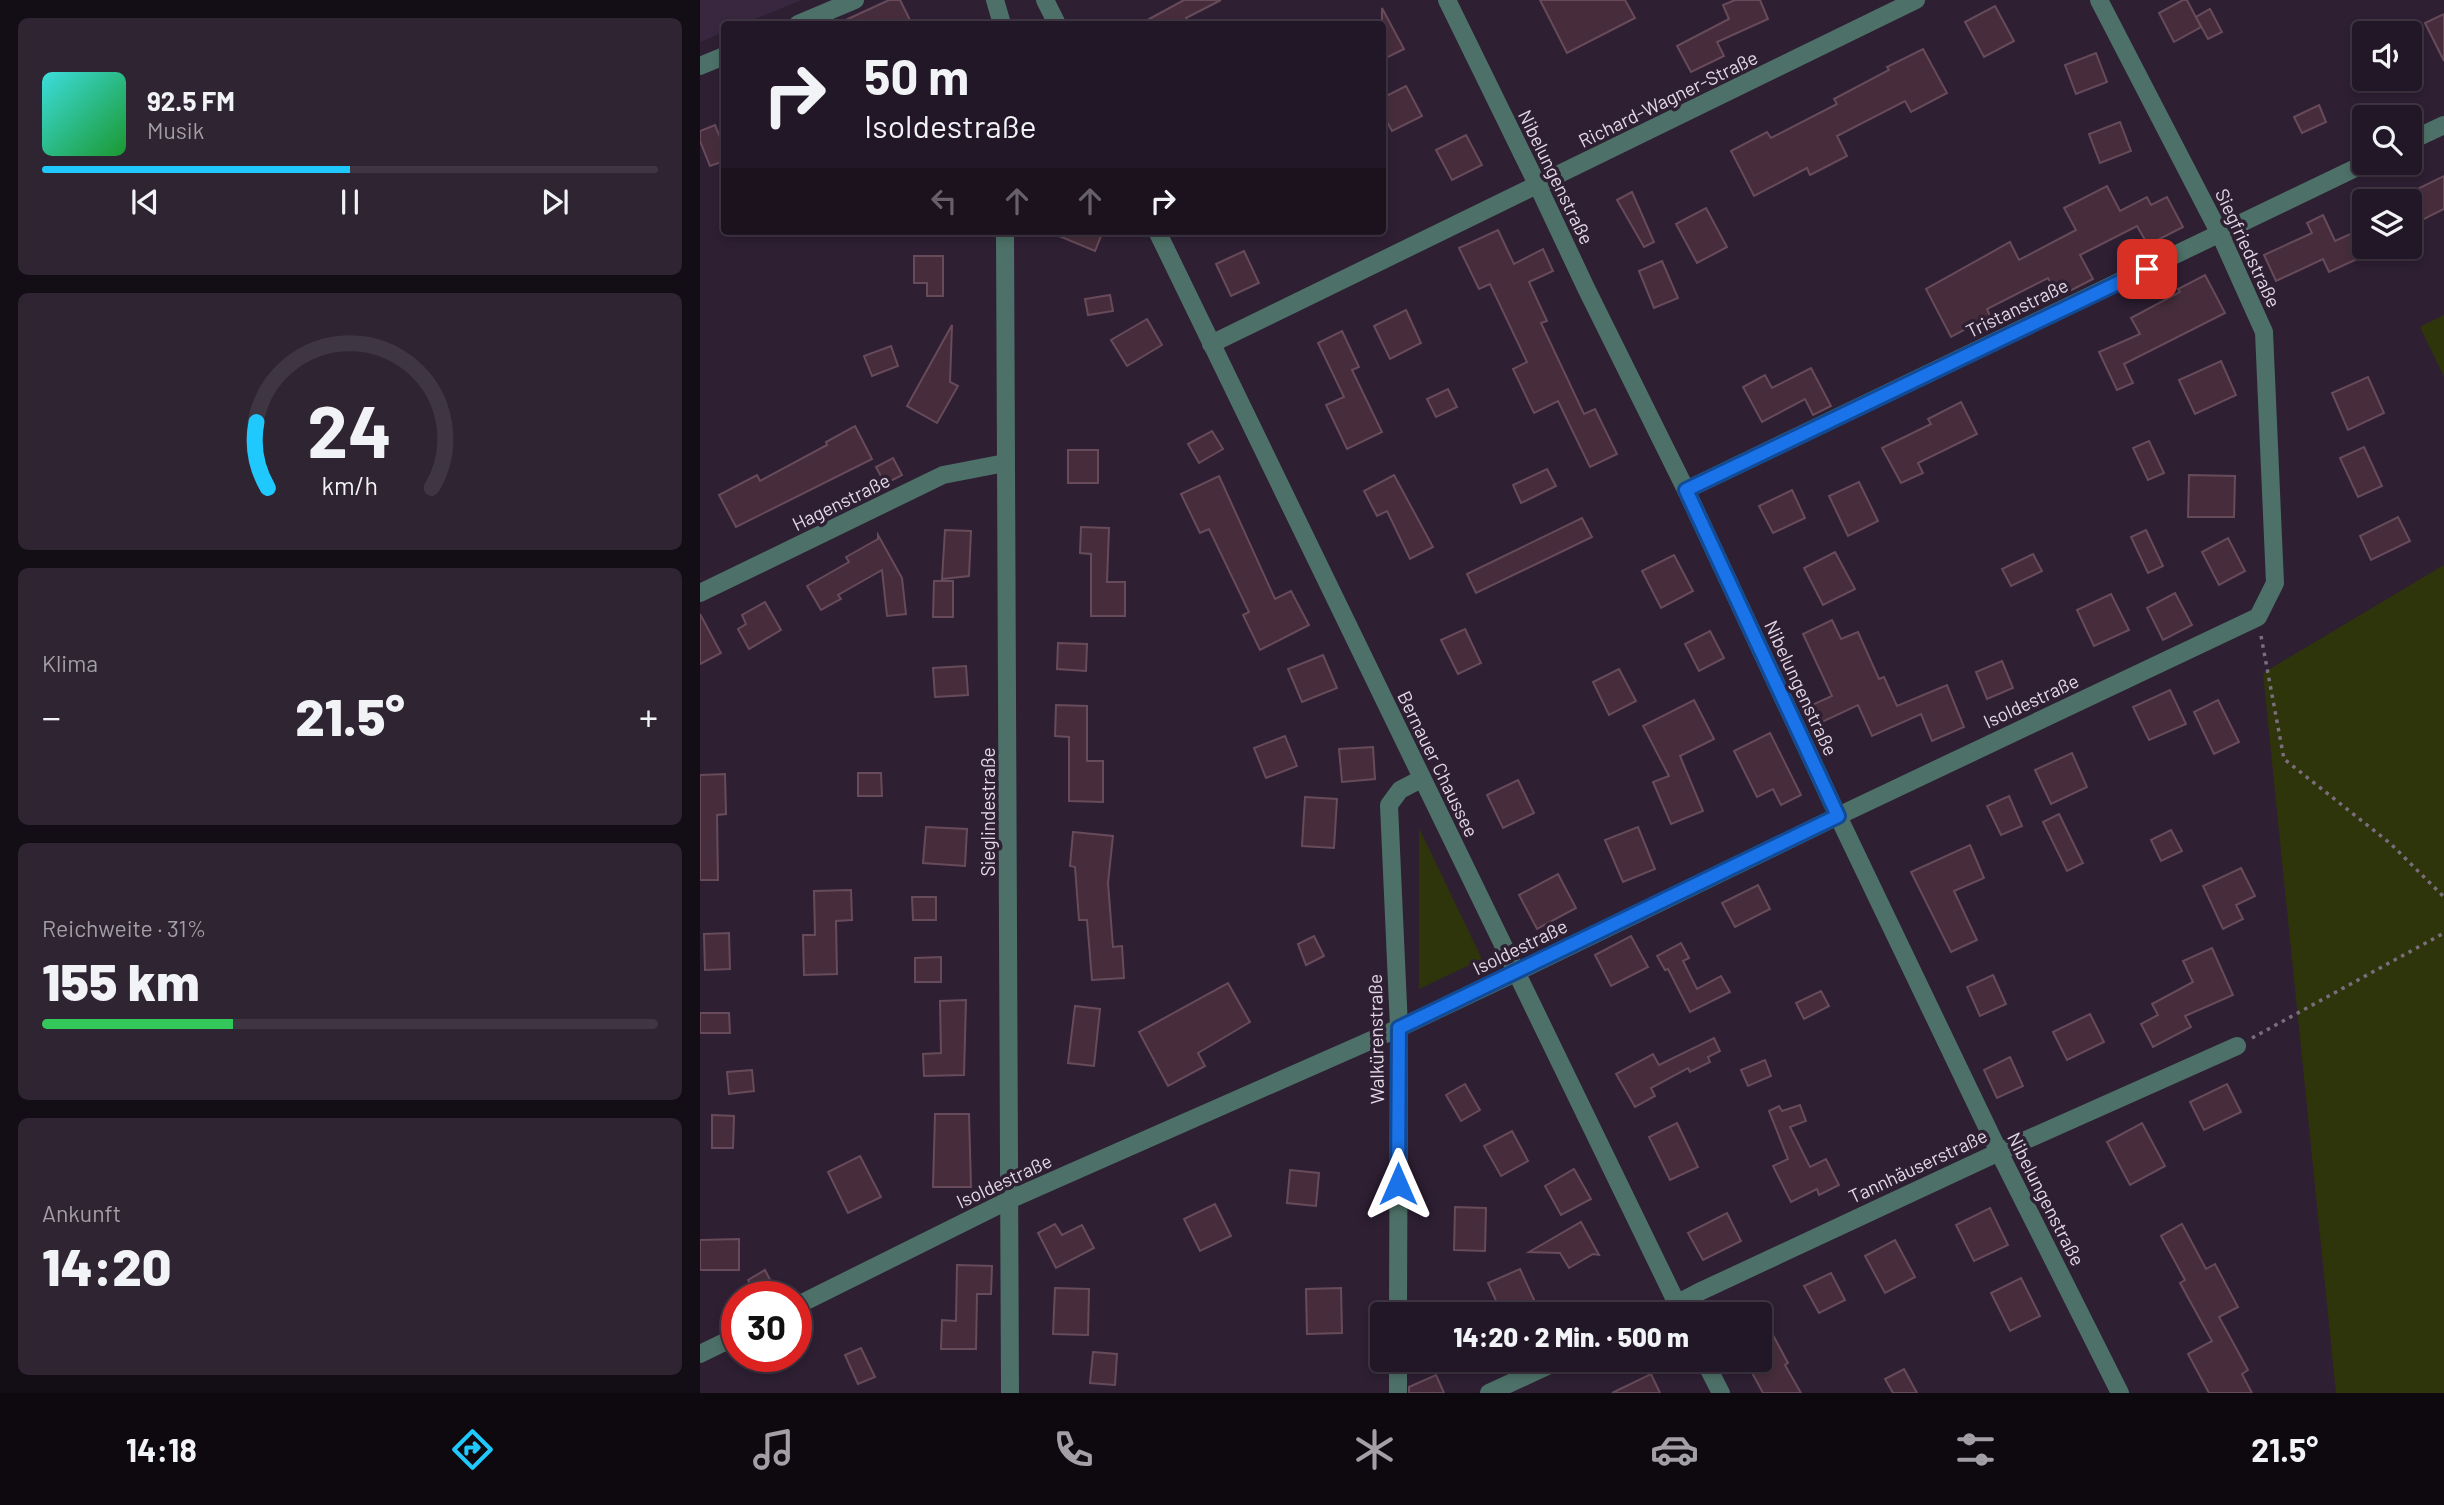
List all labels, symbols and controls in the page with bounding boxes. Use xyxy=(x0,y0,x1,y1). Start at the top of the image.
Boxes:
map controls xyxy=(2352,21,2422,259)
button: sound xyxy=(2352,21,2422,91)
street label: Richard-Wagner-Straße xyxy=(1574,45,1761,152)
text: 50 m xyxy=(864,46,969,105)
icon: right xyxy=(749,49,840,140)
text: 92.5 FM xyxy=(147,85,235,116)
button: search xyxy=(2352,105,2422,175)
text: Isoldestraße xyxy=(864,106,1037,144)
street label: Nibelungenstraße xyxy=(1514,106,1599,248)
text: Musik xyxy=(147,116,204,144)
icon: left xyxy=(925,182,963,220)
icon: ahead xyxy=(998,182,1036,220)
icon: ahead xyxy=(1071,182,1109,220)
icon: right xyxy=(1144,182,1182,220)
icon: previous xyxy=(126,183,164,221)
icon: pause xyxy=(331,183,369,221)
icon: next xyxy=(536,183,574,221)
street label: Siegfriedstraße xyxy=(2211,185,2286,311)
button: layers xyxy=(2352,189,2422,259)
pin xyxy=(2117,239,2177,299)
icon: arrive xyxy=(2128,250,2166,288)
street label: Tristanstraße xyxy=(1962,273,2072,342)
text: 24 xyxy=(308,385,392,473)
street label: Hagenstraße xyxy=(788,468,893,535)
text: km/h xyxy=(322,469,378,499)
street label: Nibelungenstraße xyxy=(1760,616,1843,759)
text: Klima xyxy=(42,649,98,677)
street label: Isoldestraße xyxy=(1980,668,2082,733)
text: 21.5° xyxy=(295,684,405,746)
street label: Bernauer Chaussee xyxy=(1393,687,1484,841)
text: − xyxy=(42,693,61,739)
text: + xyxy=(639,693,658,739)
street label: Sieglindestraße xyxy=(976,747,999,877)
text: Reichweite · 31% xyxy=(42,914,206,942)
street label: Isoldestraße xyxy=(1469,914,1571,979)
text: 155 km xyxy=(42,949,200,1011)
street label: Walkürenstraße xyxy=(1363,974,1388,1104)
street label: Tannhäuserstraße xyxy=(1845,1123,1991,1208)
street label: Nibelungenstraße xyxy=(2003,1128,2090,1269)
position arrow xyxy=(1361,1147,1435,1221)
street label: Isoldestraße xyxy=(953,1148,1055,1213)
text: Ankunft xyxy=(42,1199,121,1227)
text: 14:20 xyxy=(42,1234,172,1296)
speed limit sign: 30 xyxy=(721,1281,812,1372)
text: 14:20 · 2 Min. · 500 m xyxy=(1453,1321,1689,1352)
icon: directions xyxy=(448,1425,497,1474)
icon: music xyxy=(749,1425,798,1474)
icon: phone xyxy=(1049,1425,1098,1474)
icon: climate xyxy=(1350,1425,1399,1474)
icon: car xyxy=(1650,1425,1699,1474)
icon: filters xyxy=(1951,1425,2000,1474)
text: 14:18 xyxy=(126,1430,197,1468)
text: 21.5° xyxy=(2251,1430,2318,1468)

